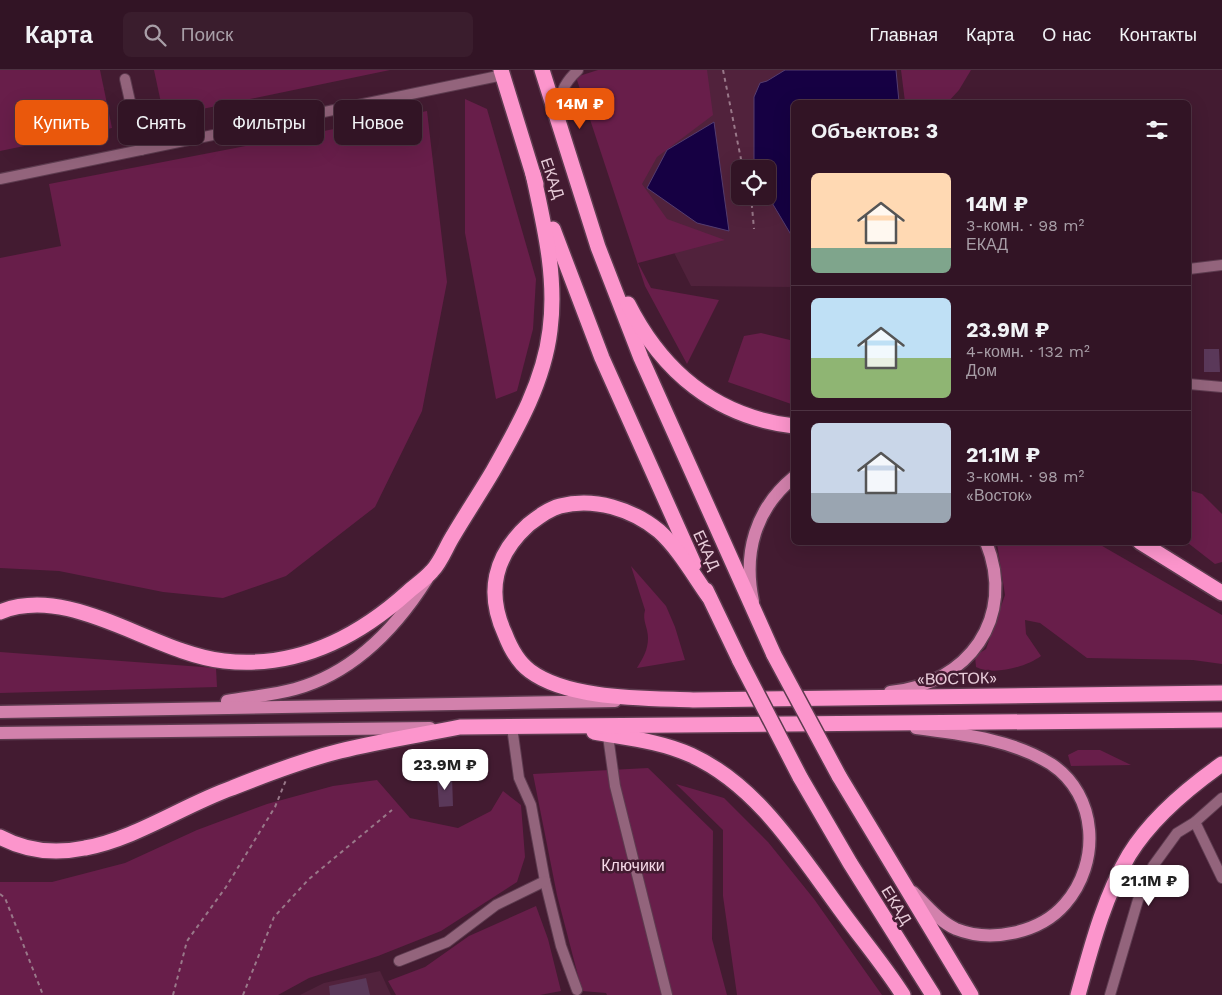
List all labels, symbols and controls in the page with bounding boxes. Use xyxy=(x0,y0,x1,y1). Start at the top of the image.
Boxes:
search box xyxy=(123,12,473,57)
text: Карта xyxy=(25,21,93,49)
icon: search xyxy=(141,21,169,49)
text: Поиск xyxy=(181,23,233,46)
text: Главная xyxy=(869,24,938,45)
text: Карта xyxy=(966,24,1014,45)
text: О нас xyxy=(1042,24,1091,45)
text: Контакты xyxy=(1119,24,1197,45)
pin: 14M ₽ xyxy=(545,88,615,130)
text: 14M ₽ xyxy=(556,94,604,113)
chip: Купить xyxy=(15,100,108,145)
chip: Снять xyxy=(118,100,204,145)
chip: Фильтры xyxy=(214,100,324,145)
chip: Новое xyxy=(334,100,422,145)
icon: filters xyxy=(1143,116,1171,144)
text: Объектов: 3 xyxy=(811,118,938,143)
street label: ЕКАД xyxy=(537,155,568,201)
map controls xyxy=(731,160,776,205)
button: locate xyxy=(731,160,776,205)
text: 14M ₽ xyxy=(966,191,1028,216)
icon: home xyxy=(851,193,911,253)
text: 3-комн. · 98 m² xyxy=(966,216,1084,235)
text: ЕКАД xyxy=(966,235,1008,254)
text: 23.9M ₽ xyxy=(966,317,1050,342)
icon: home xyxy=(851,318,911,378)
text: 4-комн. · 132 m² xyxy=(966,342,1090,361)
text: Дом xyxy=(966,361,997,380)
text: 21.1M ₽ xyxy=(966,442,1040,467)
icon: home xyxy=(851,443,911,503)
text: 3-комн. · 98 m² xyxy=(966,467,1084,486)
text: «Восток» xyxy=(966,486,1032,505)
street label: ЕКАД xyxy=(689,527,724,573)
street label: «ВОСТОК» xyxy=(917,668,997,689)
pin: 23.9M ₽ xyxy=(399,748,491,791)
text: 23.9M ₽ xyxy=(413,755,477,774)
park label: Ключики xyxy=(601,856,665,875)
pin: 21.1M ₽ xyxy=(1103,864,1195,907)
text: 21.1M ₽ xyxy=(1121,871,1177,890)
street label: ЕКАД xyxy=(877,882,916,928)

